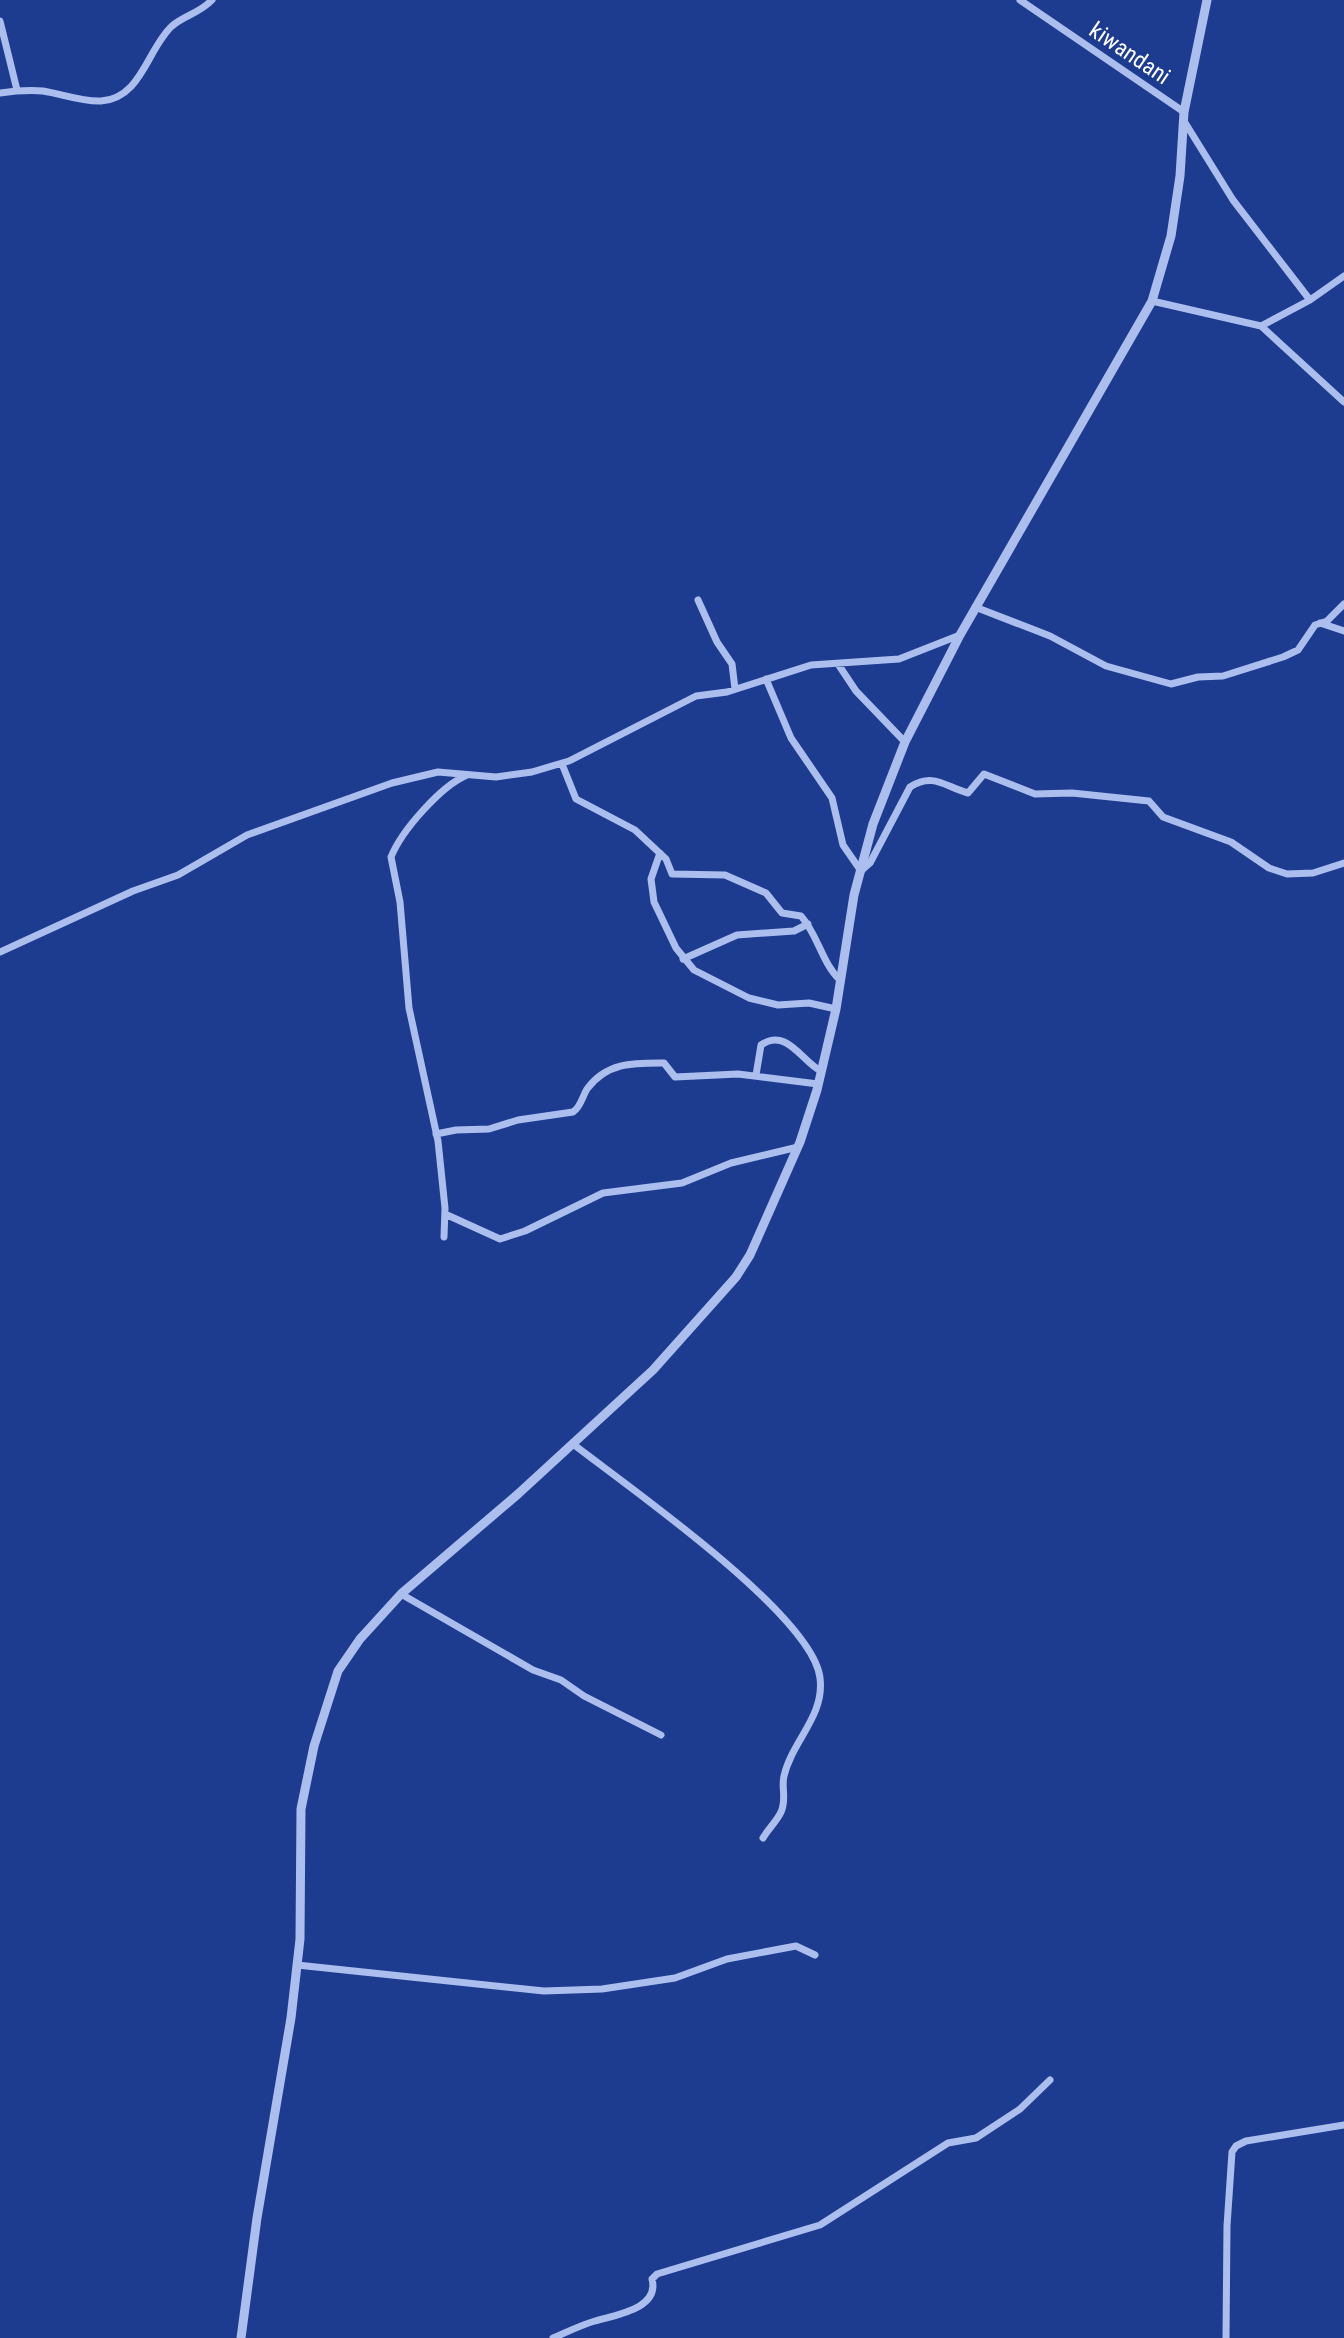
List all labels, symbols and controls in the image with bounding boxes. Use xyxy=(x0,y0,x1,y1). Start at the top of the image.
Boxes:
street label: kiwandani xyxy=(1084,17,1175,90)

